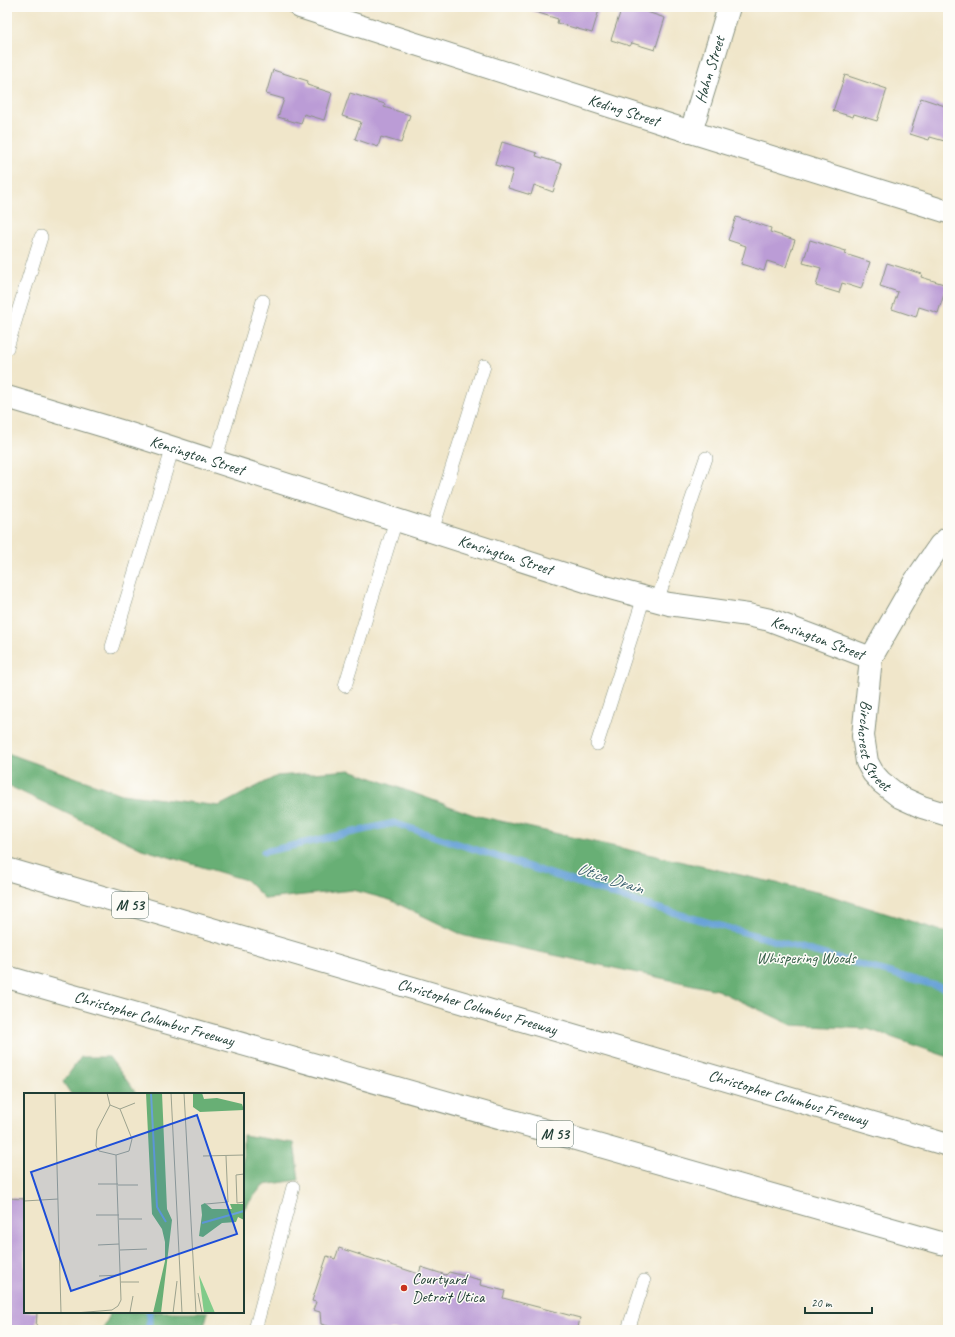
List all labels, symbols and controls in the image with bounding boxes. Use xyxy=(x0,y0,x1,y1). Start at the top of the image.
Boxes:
street label: Hahn Street xyxy=(690,32,730,106)
street label: Keding Street xyxy=(586,90,664,132)
street label: Kensington Street xyxy=(147,431,249,481)
street label: Kensington Street xyxy=(456,531,558,581)
street label: Kensington Street xyxy=(768,611,870,666)
street label: Birchcrest Street xyxy=(853,700,896,797)
water label: Utica Drain xyxy=(574,857,647,899)
road number: M 53 xyxy=(112,892,148,918)
park label: Whispering Woods xyxy=(756,948,857,968)
street label: Christopher Columbus Freeway xyxy=(395,974,561,1040)
street label: Christopher Columbus Freeway xyxy=(72,987,238,1052)
street label: Christopher Columbus Freeway xyxy=(706,1065,872,1131)
inset map xyxy=(24,1093,244,1313)
road number: M 53 xyxy=(537,1121,573,1147)
place label: Courtyard Detroit Utica xyxy=(412,1269,486,1307)
marker: Courtyard Detroit Utica xyxy=(399,1283,409,1293)
scale bar xyxy=(805,1289,872,1315)
text: 20 m xyxy=(811,1295,833,1311)

